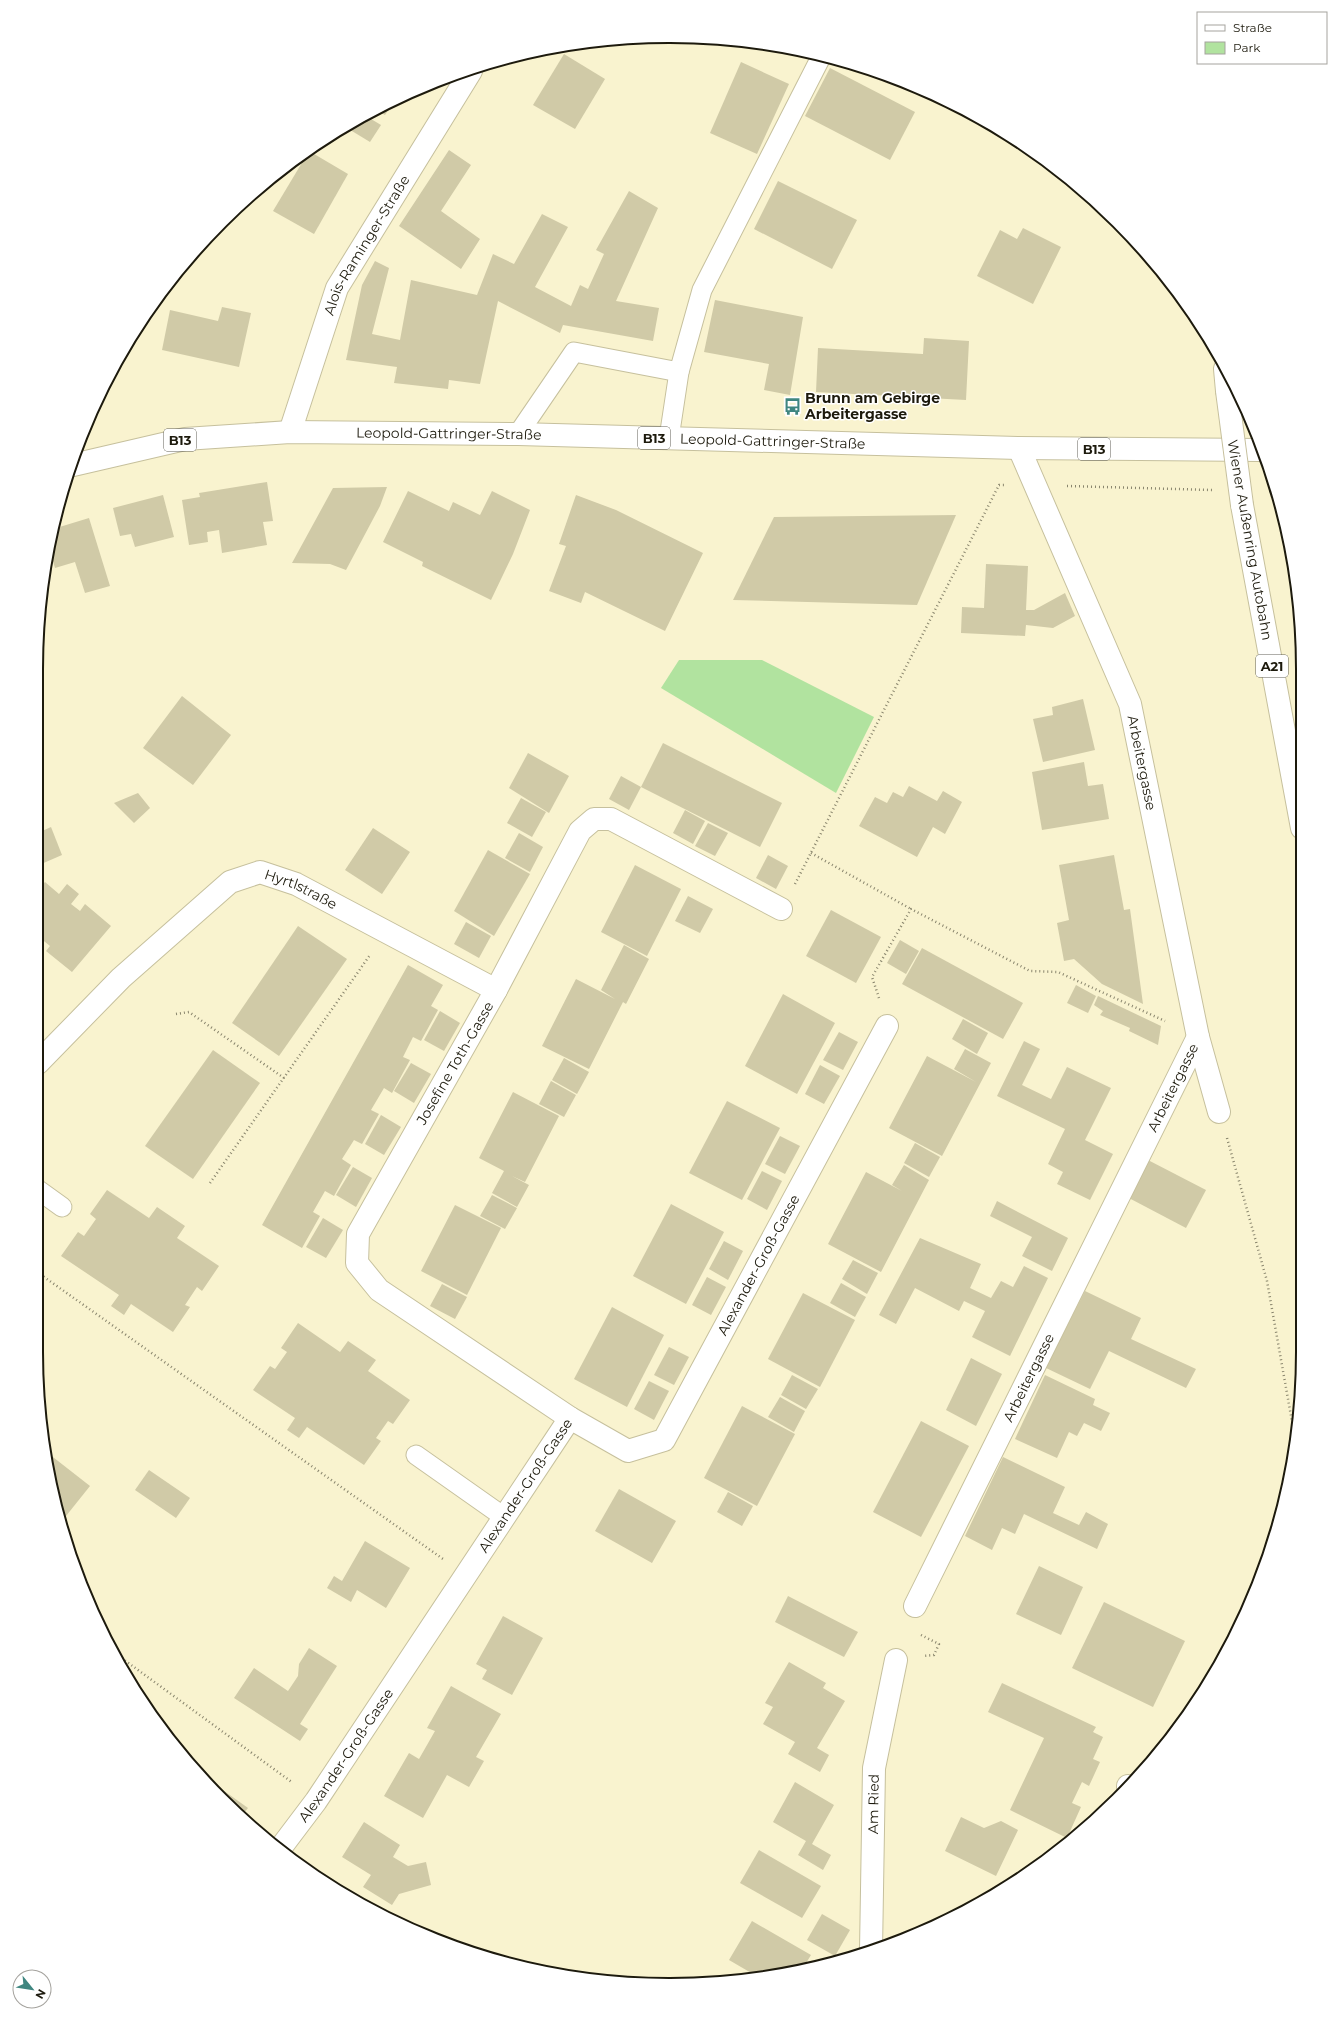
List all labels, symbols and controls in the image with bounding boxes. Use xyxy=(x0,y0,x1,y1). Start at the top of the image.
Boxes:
legend xyxy=(1197,12,1327,64)
text: Straße xyxy=(1233,20,1272,35)
text: Park xyxy=(1233,40,1261,55)
street label: Alois-Raminger-Straße xyxy=(320,172,414,317)
place label: Brunn am Gebirge Arbeitergasse xyxy=(804,389,940,423)
bus stop icon: Brunn am Gebirge Arbeitergasse xyxy=(782,396,802,416)
street label: Leopold-Gattringer-Straße xyxy=(356,424,542,444)
road number: B13 xyxy=(638,427,670,449)
road number: B13 xyxy=(164,429,196,451)
street label: Leopold-Gattringer-Straße xyxy=(680,430,866,453)
road number: B13 xyxy=(1078,438,1110,460)
street label: Wiener Außenring Autobahn xyxy=(1223,438,1277,642)
road number: A21 xyxy=(1256,655,1288,677)
street label: Arbeitergasse xyxy=(1124,714,1160,812)
street label: Hyrtlstraße xyxy=(262,865,340,913)
street label: Josefine Toth-Gasse xyxy=(412,998,498,1129)
street label: Arbeitergasse xyxy=(1143,1040,1202,1135)
street label: Alexander-Groß-Gasse xyxy=(713,1191,804,1338)
street label: Arbeitergasse xyxy=(999,1330,1058,1425)
street label: Alexander-Groß-Gasse xyxy=(474,1415,576,1556)
street label: Alexander-Groß-Gasse xyxy=(294,1685,397,1826)
street label: Am Ried xyxy=(864,1774,883,1834)
north arrow xyxy=(12,1969,52,2009)
text: N xyxy=(32,1987,49,2001)

